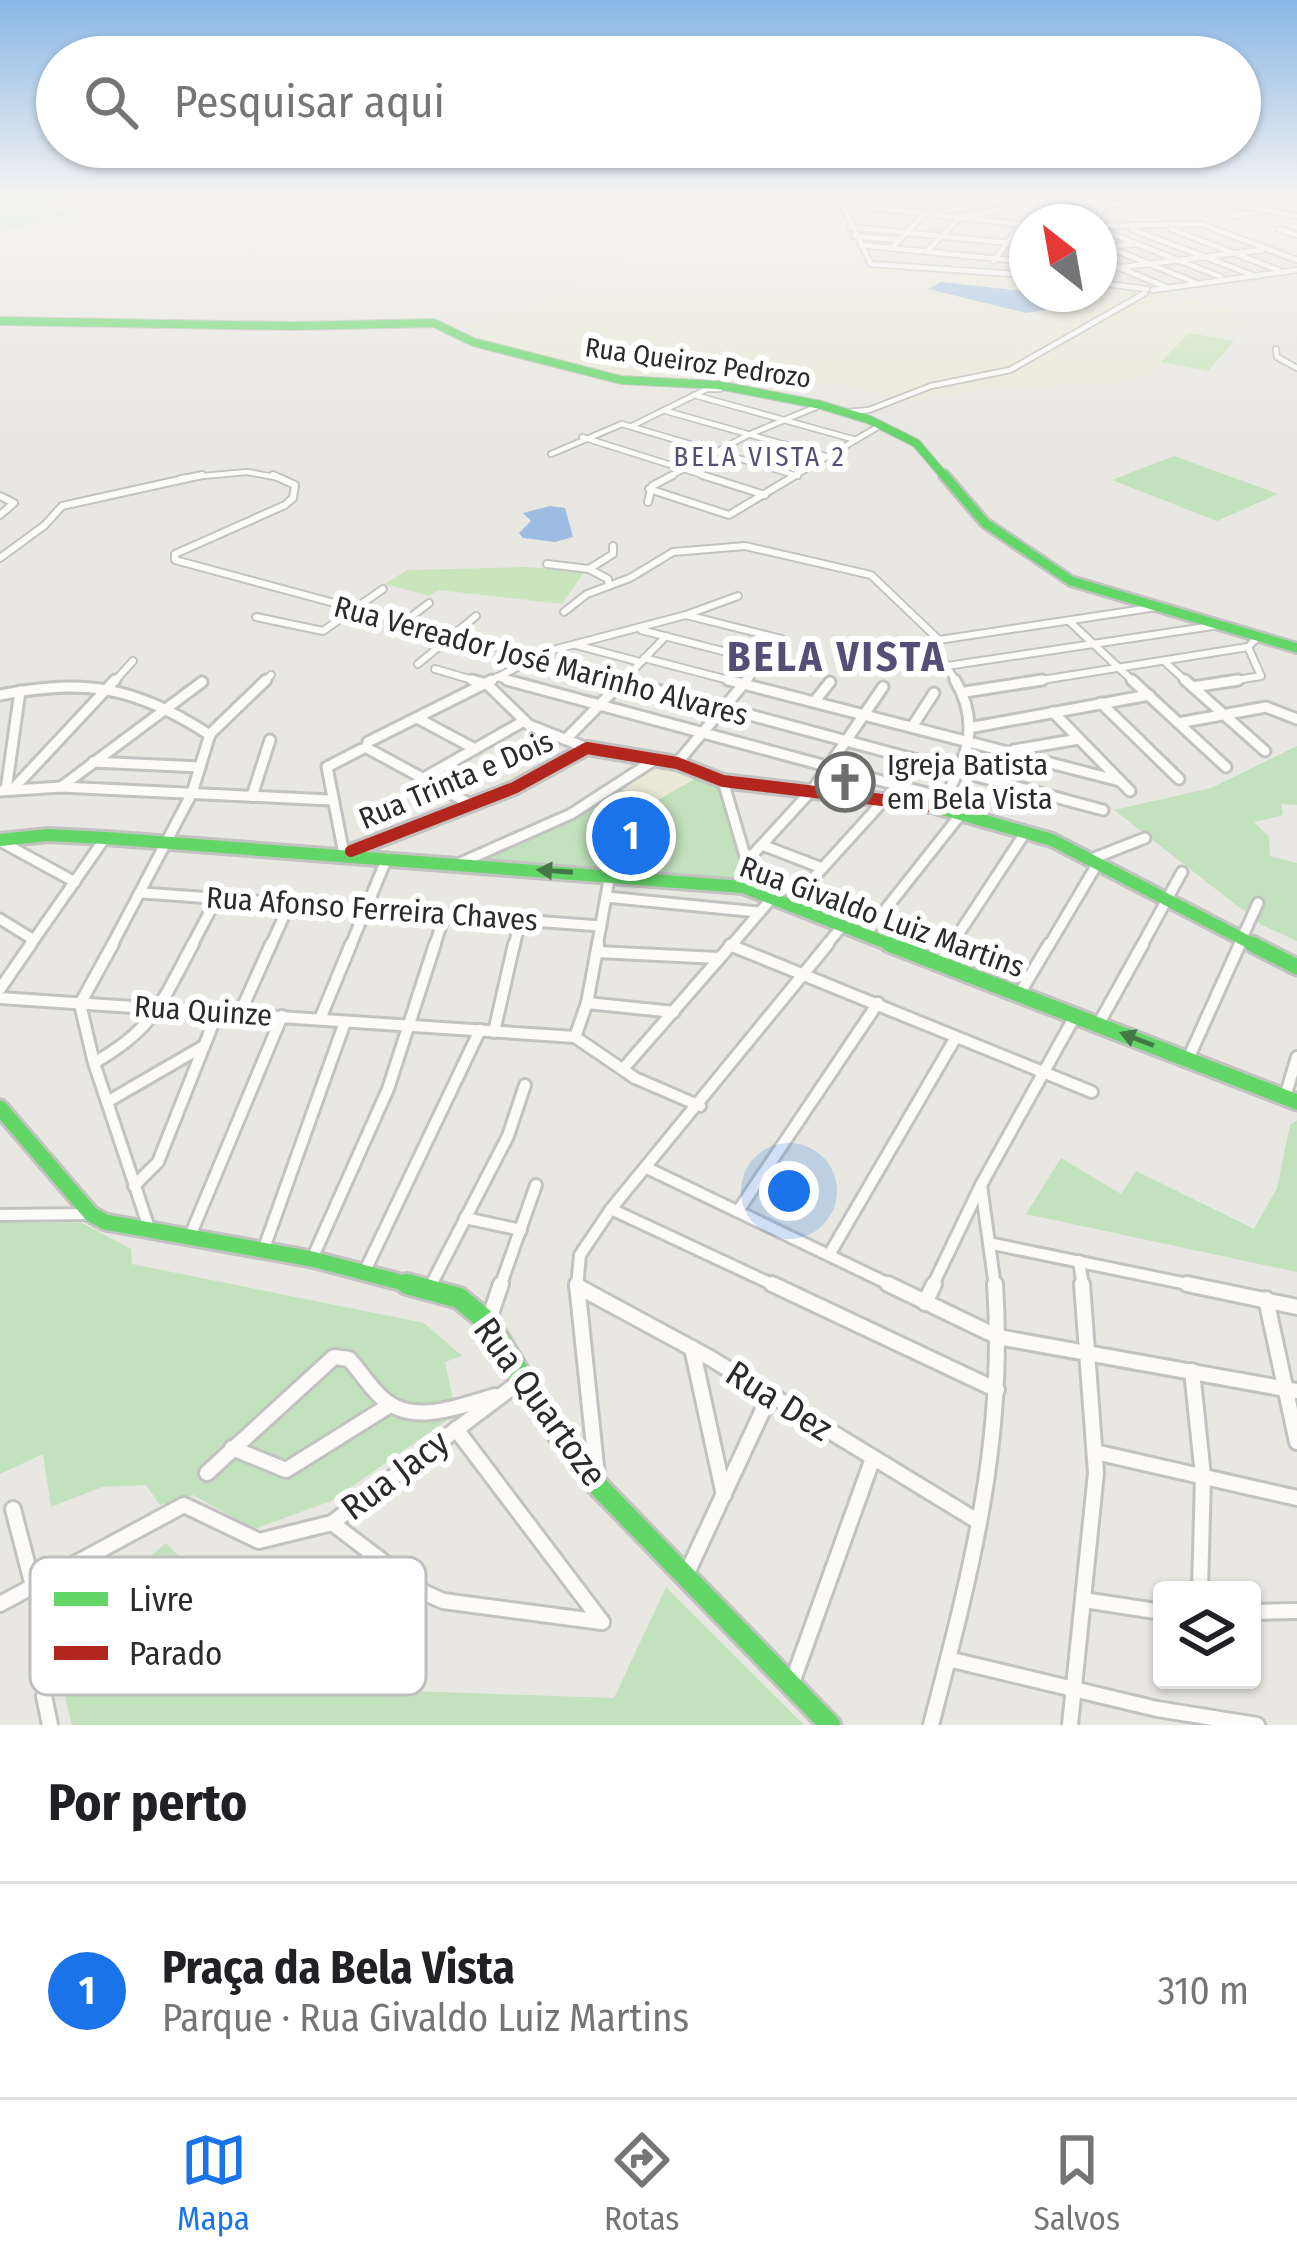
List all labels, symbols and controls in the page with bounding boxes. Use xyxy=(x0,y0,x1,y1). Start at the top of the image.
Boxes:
search box xyxy=(36,36,1261,168)
icon: search xyxy=(78,69,144,135)
text: Pesquisar aqui xyxy=(174,75,445,129)
north arrow xyxy=(1009,204,1117,312)
street label: Rua Queiroz Pedrozo xyxy=(583,331,813,395)
district label: BELA VISTA 2 xyxy=(673,441,847,473)
street label: Rua Vereador José Marinho Alvares xyxy=(330,588,752,734)
district label: BELA VISTA xyxy=(727,632,947,682)
street label: Rua Trinta e Dois xyxy=(354,723,558,837)
place label: Igreja Batista em Bela Vista xyxy=(887,747,1053,817)
church icon: Igreja Batista em Bela Vista xyxy=(814,751,876,813)
pin: 1 xyxy=(592,791,670,881)
street label: Rua Givaldo Luiz Martins xyxy=(735,849,1029,985)
one-way arrow xyxy=(535,861,573,880)
street label: Rua Afonso Ferreira Chaves xyxy=(205,879,539,939)
street label: Rua Quinze xyxy=(133,988,273,1034)
one-way arrow xyxy=(1118,1029,1154,1048)
your location xyxy=(759,1161,819,1221)
street label: Rua Quartoze xyxy=(464,1309,616,1495)
street label: Rua Dez xyxy=(718,1351,840,1451)
street label: Rua Jacy xyxy=(332,1420,458,1530)
legend xyxy=(30,1557,426,1695)
text: Livre xyxy=(129,1580,194,1620)
map controls xyxy=(1153,1581,1261,1689)
button: layers xyxy=(1153,1581,1261,1689)
text: Parado xyxy=(129,1634,222,1674)
text: Por perto xyxy=(48,1772,247,1834)
text: Praça da Bela Vista xyxy=(162,1941,515,1995)
text: 1 xyxy=(79,1968,95,2014)
text: 310 m xyxy=(1158,1968,1249,2014)
text: Parque · Rua Givaldo Luiz Martins xyxy=(162,1995,689,2041)
tab: Mapa xyxy=(177,2127,250,2239)
tab: Rotas xyxy=(604,2127,679,2239)
tab: Salvos xyxy=(1033,2127,1120,2239)

